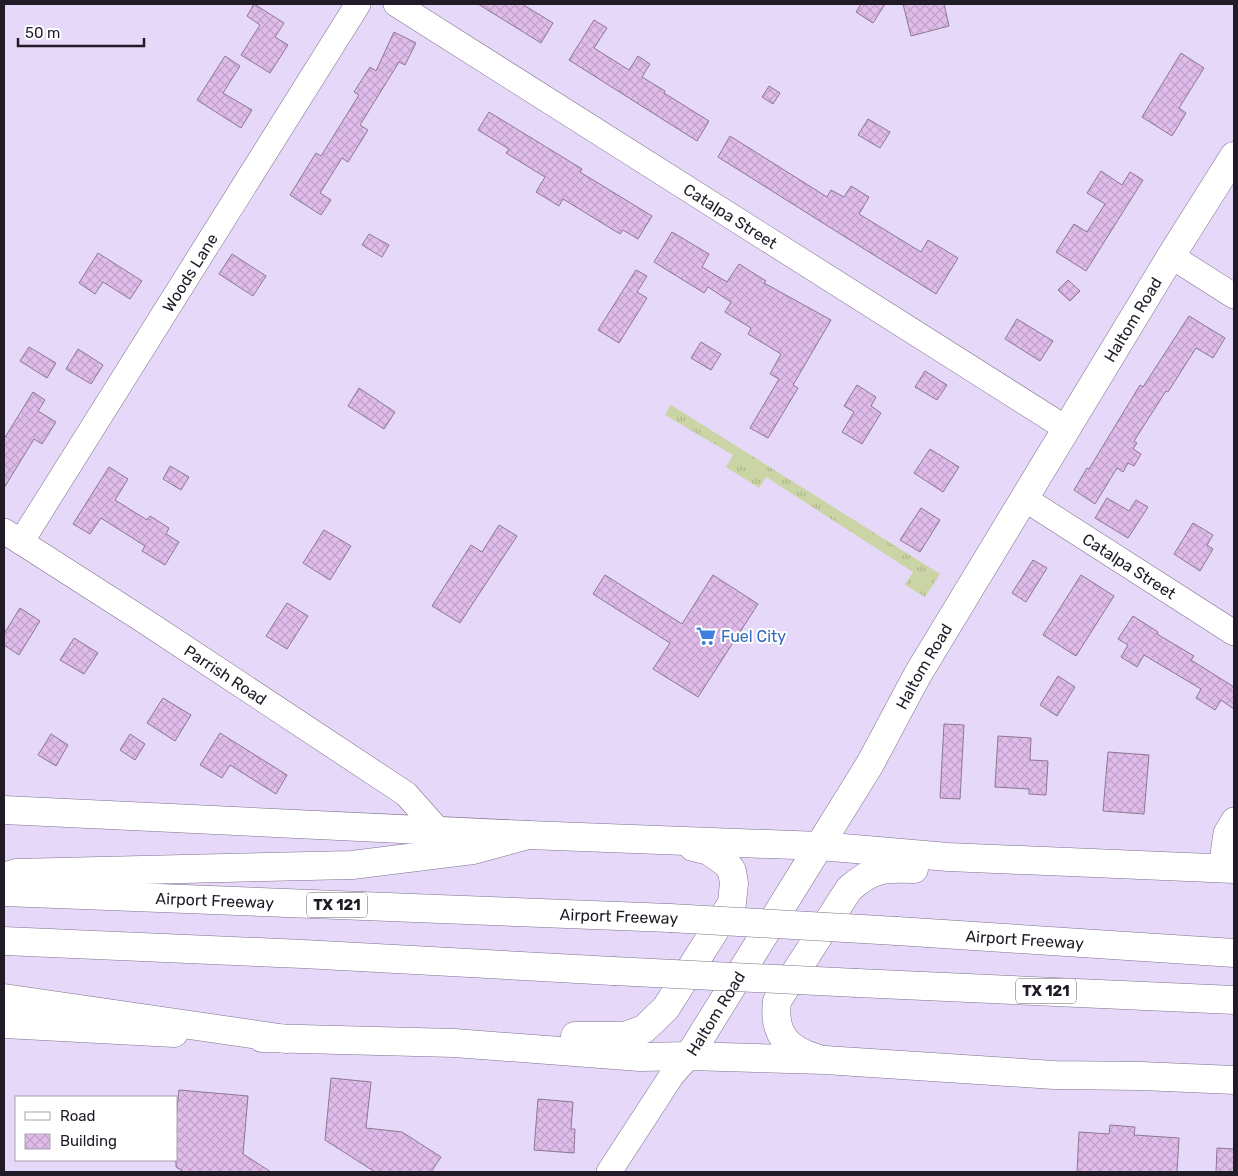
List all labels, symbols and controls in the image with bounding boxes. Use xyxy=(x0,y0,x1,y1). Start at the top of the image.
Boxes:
scale bar xyxy=(18,15,144,47)
text: 50 m xyxy=(25,24,60,42)
street label: Catalpa Street xyxy=(680,180,781,253)
street label: Woods Lane xyxy=(159,230,222,316)
street label: Haltom Road xyxy=(1100,274,1166,366)
street label: Catalpa Street xyxy=(1079,529,1179,603)
street label: Haltom Road xyxy=(892,620,956,713)
supermarket icon: Fuel City xyxy=(695,625,717,647)
place label: Fuel City xyxy=(721,627,786,646)
street label: Parrish Road xyxy=(180,641,270,709)
street label: Airport Freeway xyxy=(155,889,275,913)
road number: TX 121 xyxy=(307,892,367,918)
street label: Airport Freeway xyxy=(559,905,679,928)
street label: Airport Freeway xyxy=(965,926,1085,953)
street label: Haltom Road xyxy=(682,968,749,1059)
road number: TX 121 xyxy=(1016,978,1076,1004)
legend xyxy=(15,1096,178,1161)
text: Road xyxy=(60,1107,96,1125)
text: Building xyxy=(60,1132,117,1150)

